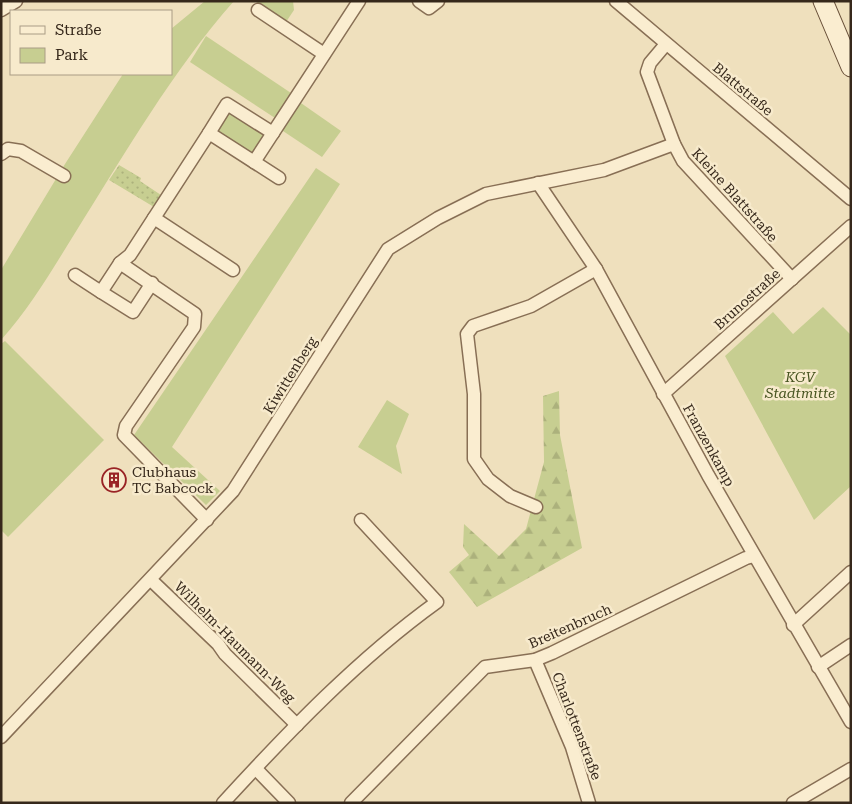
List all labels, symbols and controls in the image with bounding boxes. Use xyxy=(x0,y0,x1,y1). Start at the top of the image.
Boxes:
legend xyxy=(10,10,172,75)
text: Straße xyxy=(55,21,102,39)
text: Park xyxy=(55,46,89,64)
street label: Blattstraße xyxy=(710,59,776,119)
street label: Kleine Blattstraße xyxy=(689,145,781,245)
street label: Brunostraße xyxy=(711,265,783,333)
street label: Kiwittenberg xyxy=(260,333,320,417)
park label: KGV Stadtmitte xyxy=(764,369,835,401)
street label: Franzenkamp xyxy=(680,401,738,489)
place label: Clubhaus TC Babcock xyxy=(132,464,214,496)
building icon: Clubhaus TC Babcock xyxy=(101,467,127,493)
street label: Wilhelm-Haumann-Weg xyxy=(171,578,299,706)
street label: Breitenbruch xyxy=(526,601,614,651)
street label: Charlottenstraße xyxy=(549,670,605,782)

